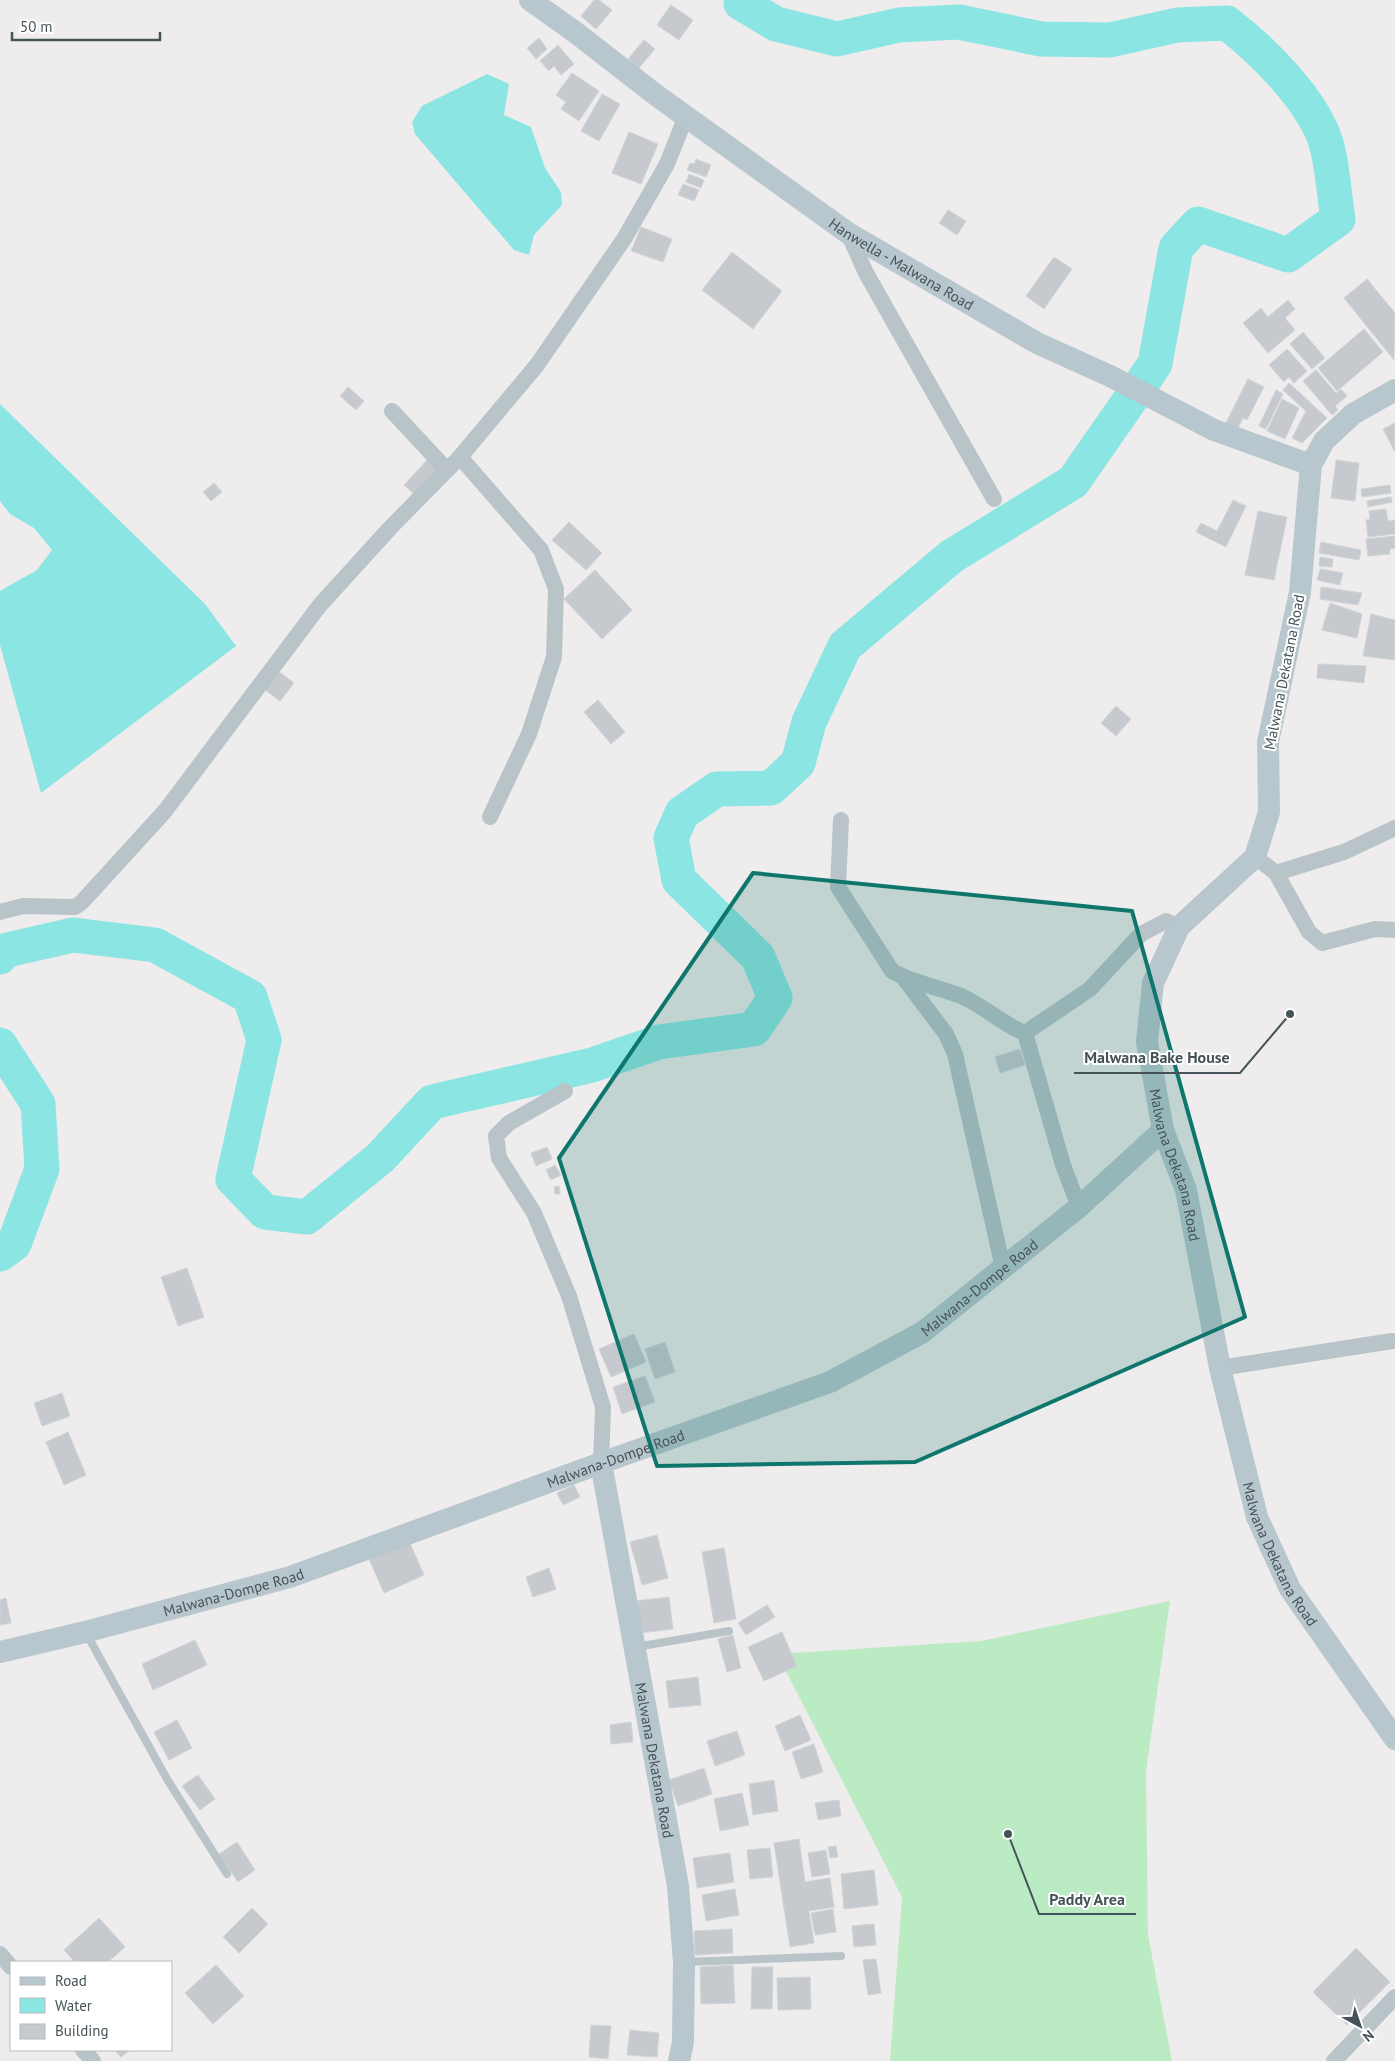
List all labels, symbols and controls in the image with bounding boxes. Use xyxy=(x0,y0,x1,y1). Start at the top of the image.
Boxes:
scale bar xyxy=(12,10,160,42)
text: 50 m xyxy=(20,17,53,36)
street label: Hanwella - Malwana Road xyxy=(825,213,978,314)
street label: Malwana Dekatana Road xyxy=(1260,593,1308,751)
callout: Malwana Bake House xyxy=(1074,1042,1240,1073)
text: Malwana Bake House xyxy=(1084,1047,1230,1067)
street label: Malwana Dekatana Road xyxy=(1146,1087,1205,1243)
street label: Malwana-Dompe Road xyxy=(916,1234,1041,1340)
street label: Malwana-Dompe Road xyxy=(544,1425,687,1492)
street label: Malwana Dekatana Road xyxy=(1239,1480,1322,1629)
street label: Malwana-Dompe Road xyxy=(161,1563,306,1620)
street label: Malwana Dekatana Road xyxy=(632,1681,679,1840)
callout: Paddy Area xyxy=(1039,1883,1136,1914)
text: Paddy Area xyxy=(1049,1889,1125,1909)
legend xyxy=(10,1961,172,2051)
text: Road xyxy=(55,1971,87,1990)
text: Water xyxy=(55,1996,92,2015)
north arrow xyxy=(1335,2001,1385,2051)
text: Building xyxy=(55,2021,109,2040)
text: N xyxy=(1359,2026,1378,2046)

